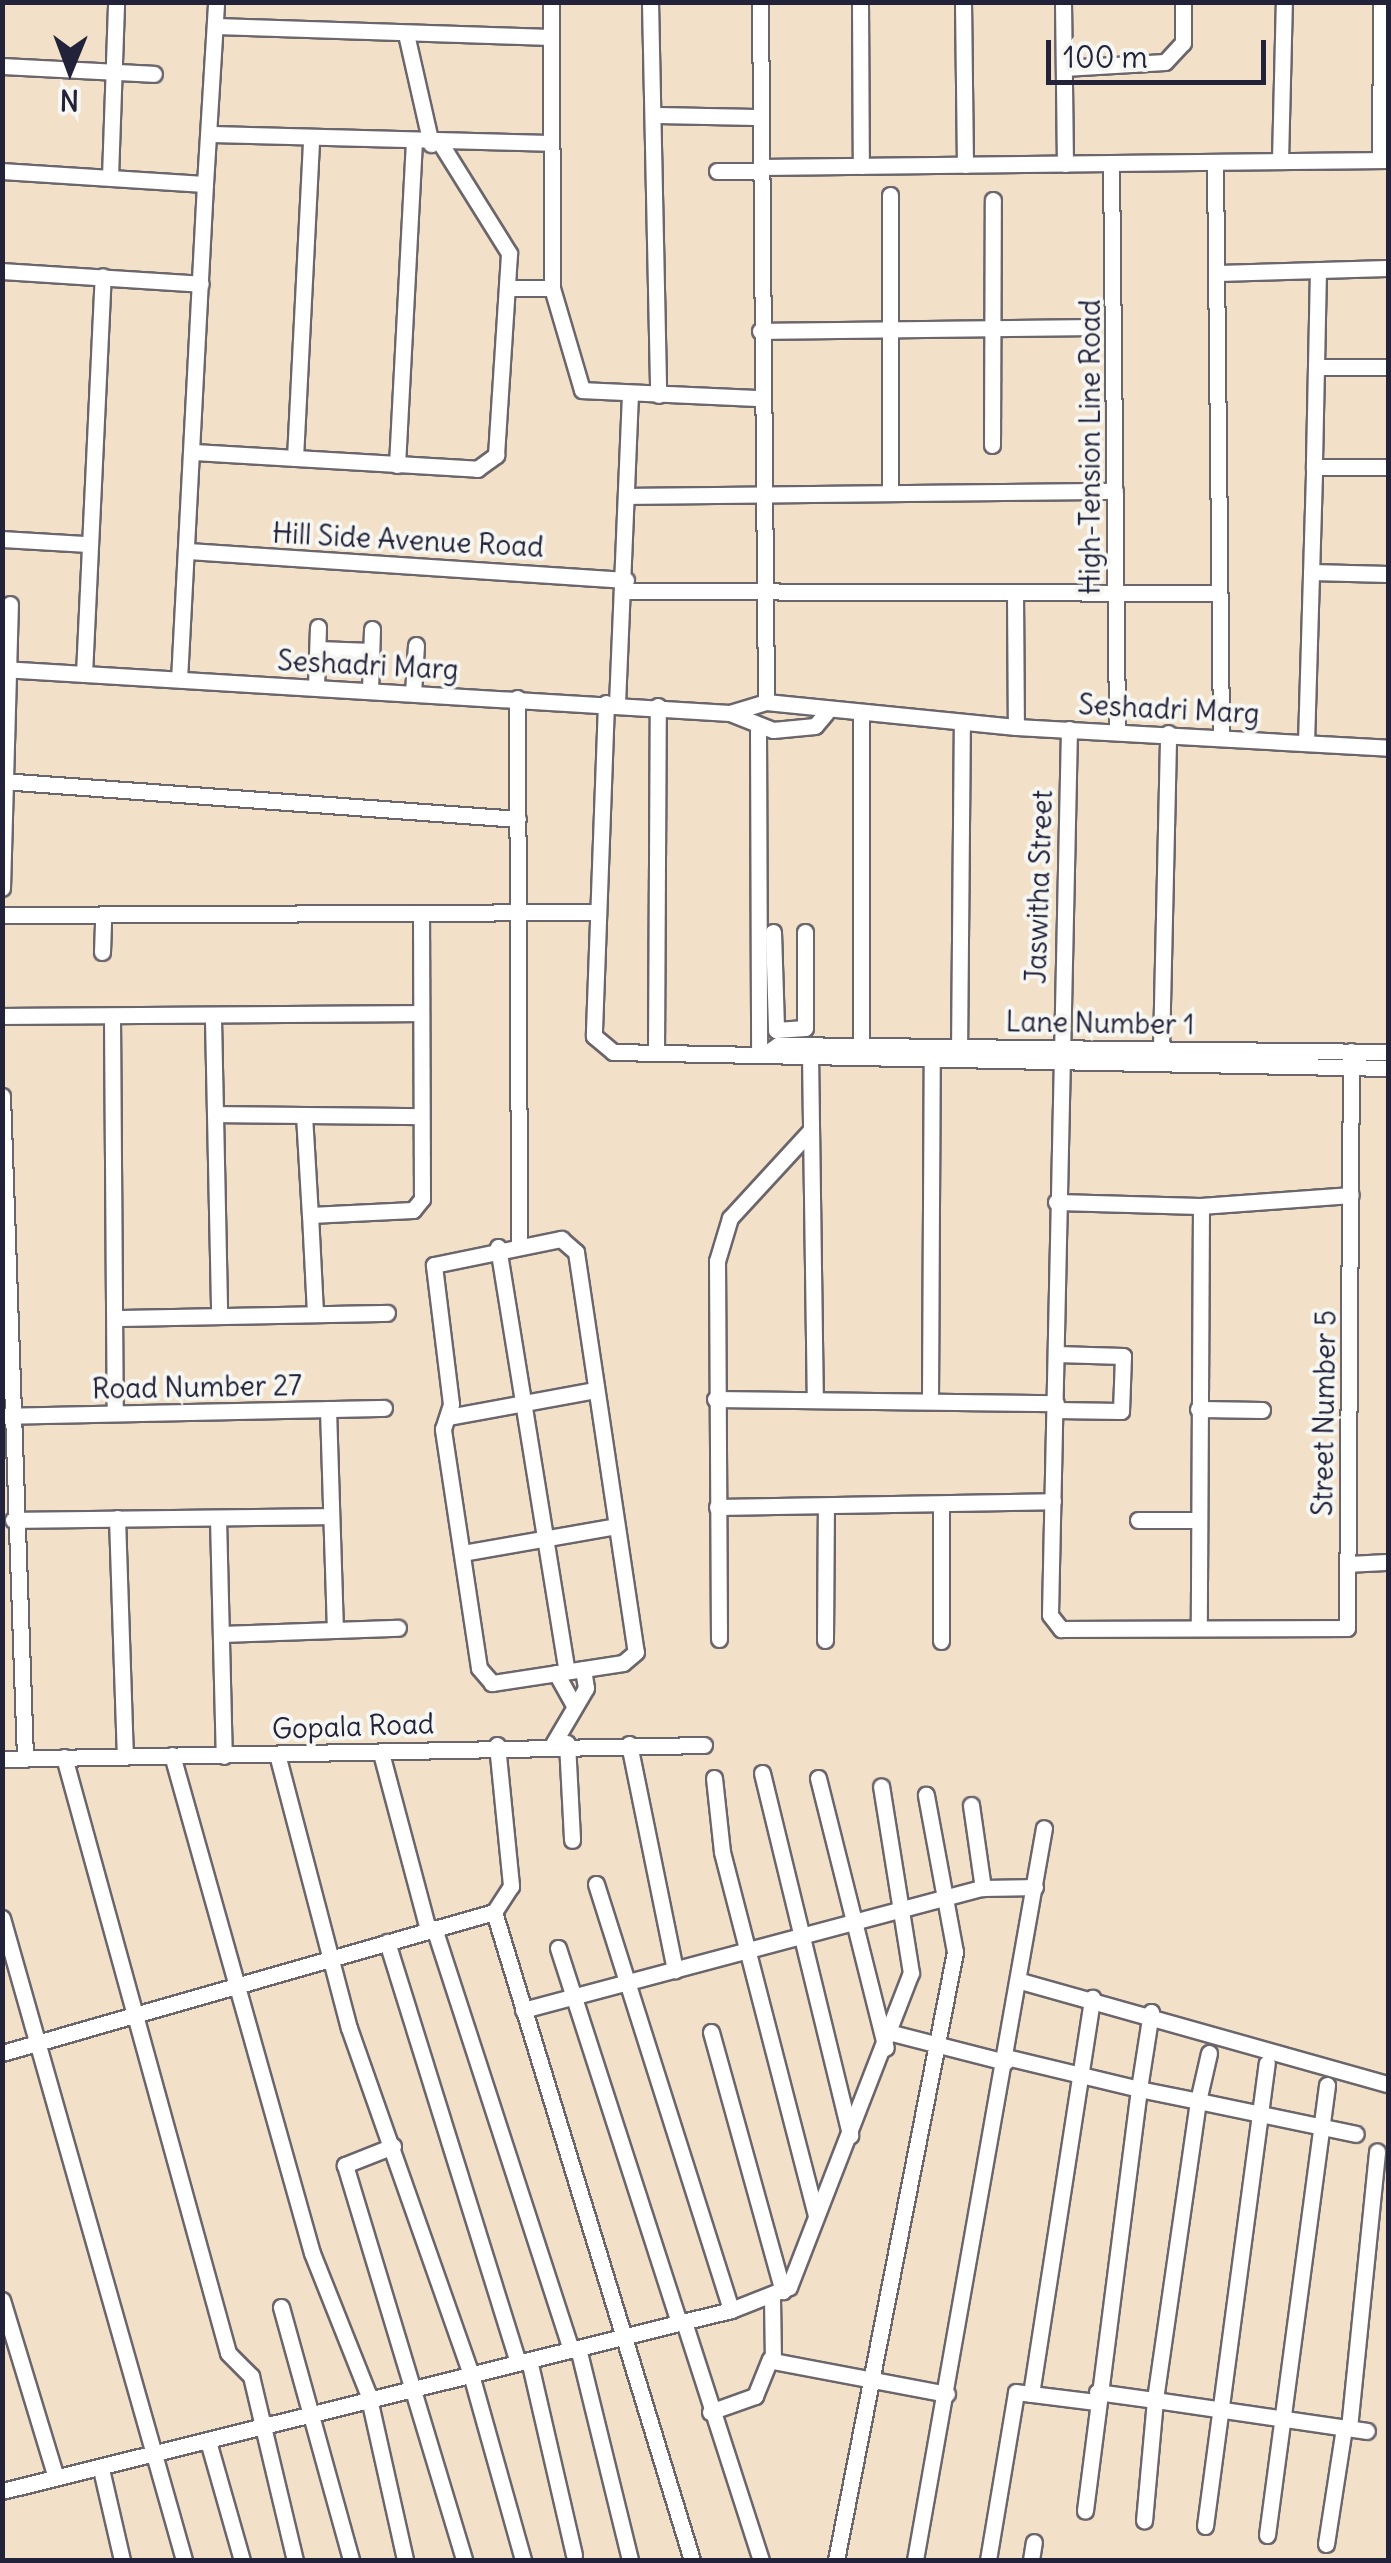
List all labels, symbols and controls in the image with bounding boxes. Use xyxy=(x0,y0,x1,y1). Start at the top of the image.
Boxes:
north arrow xyxy=(20,20,120,120)
scale bar xyxy=(1051,20,1271,82)
text: 100 m xyxy=(1063,38,1148,76)
text: N xyxy=(59,82,79,118)
street label: High-Tension Line Road xyxy=(1073,299,1107,595)
street label: Hill Side Avenue Road xyxy=(271,516,545,564)
street label: Seshadri Marg xyxy=(276,643,460,687)
street label: Seshadri Marg xyxy=(1077,687,1261,731)
street label: Jaswitha Street xyxy=(1019,789,1059,985)
street label: Lane Number 1 xyxy=(1005,1005,1195,1041)
street label: Street Number 5 xyxy=(1305,1310,1343,1516)
street label: Road Number 27 xyxy=(92,1368,302,1406)
street label: Gopala Road xyxy=(271,1706,435,1746)

